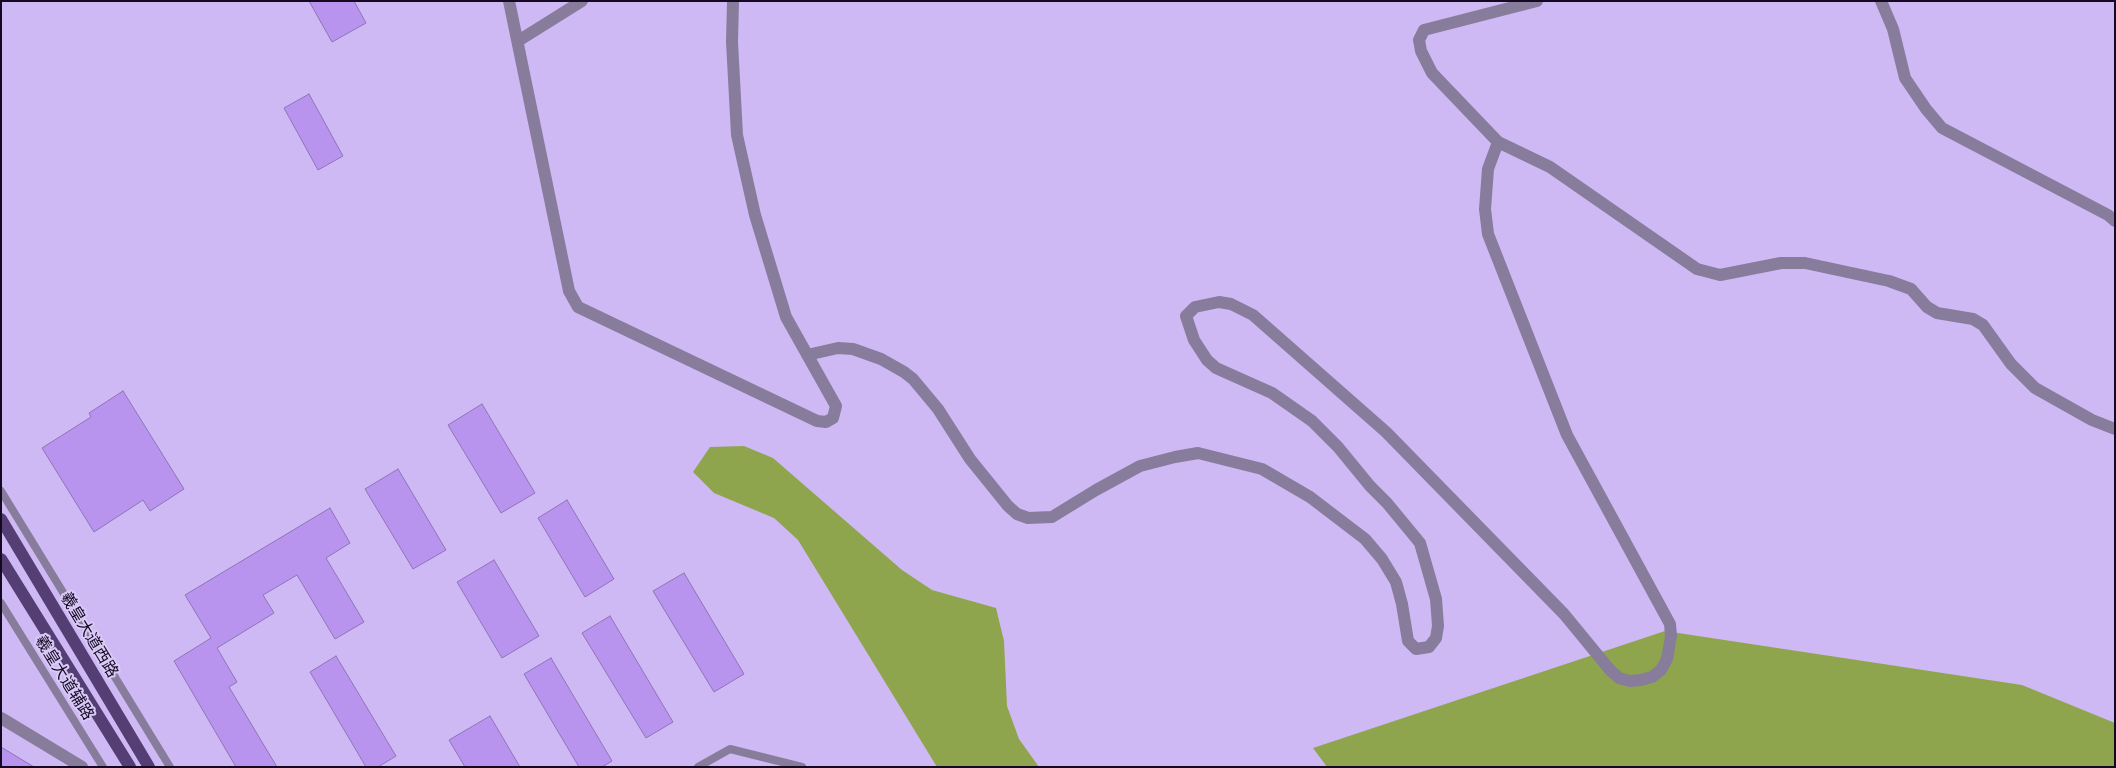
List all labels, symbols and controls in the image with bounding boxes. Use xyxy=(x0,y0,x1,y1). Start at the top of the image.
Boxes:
street label: 羲皇大道西路 xyxy=(56,589,122,681)
street label: 羲皇大道辅路 xyxy=(30,632,98,724)

